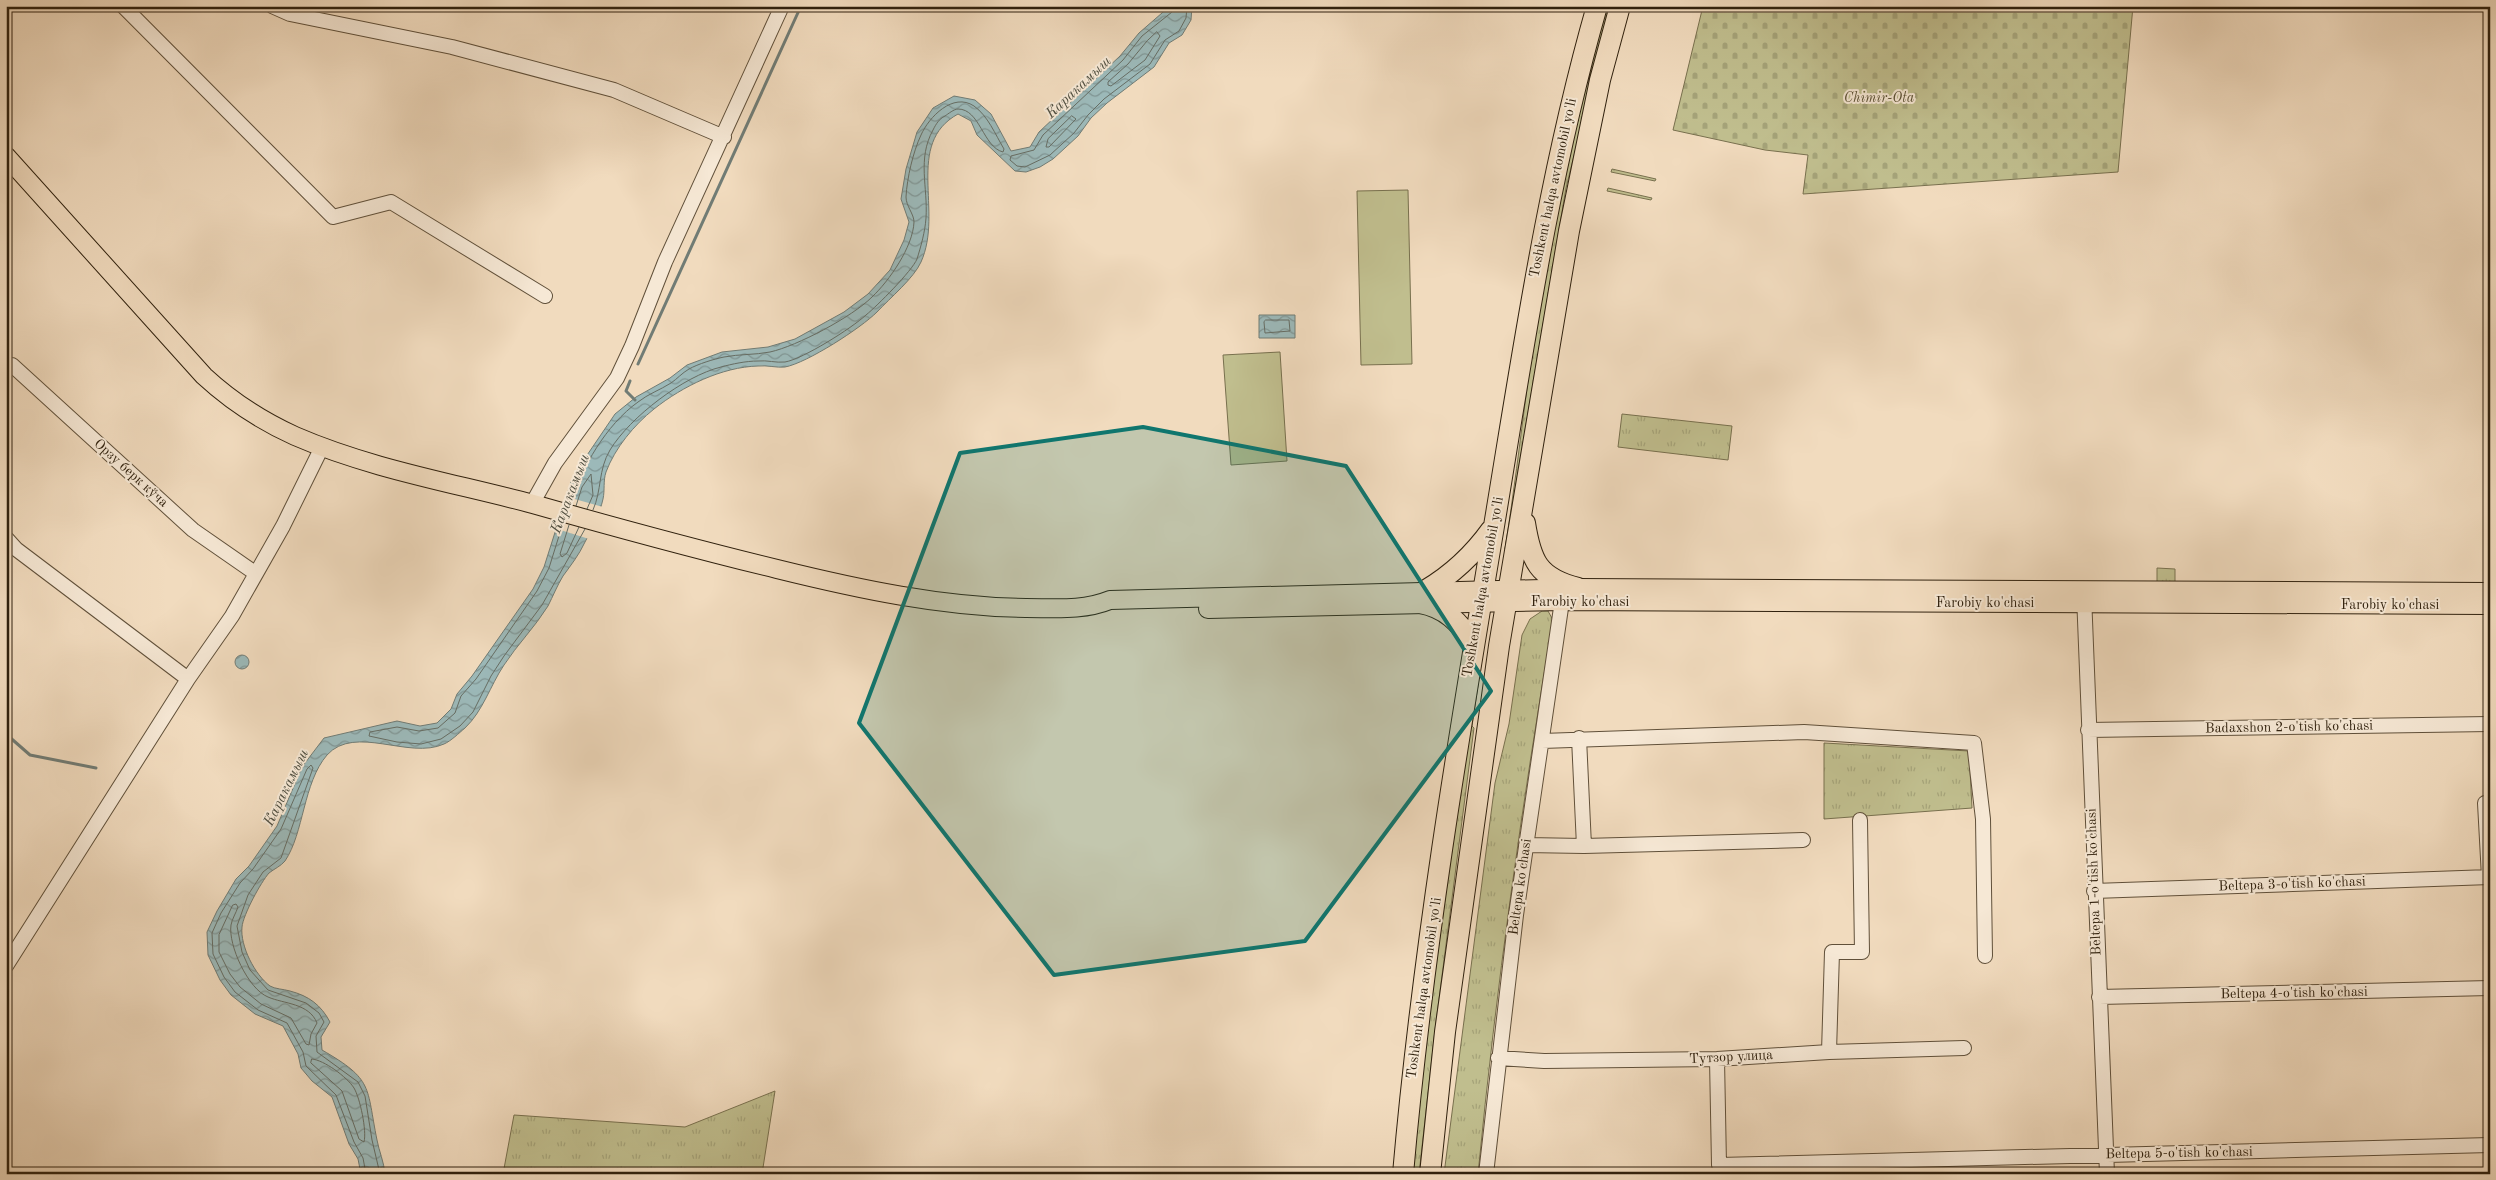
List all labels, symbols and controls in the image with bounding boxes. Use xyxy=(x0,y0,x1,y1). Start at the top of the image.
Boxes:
water label: Каракамыш xyxy=(1043,54,1115,123)
park label: Chimir-Ota xyxy=(1844,91,1915,105)
street label: Toshkent halqa avtomobil yo'li xyxy=(1527,97,1579,279)
street label: Орзу берк кўча xyxy=(91,436,171,510)
water label: Каракамыш xyxy=(549,452,593,537)
street label: Toshkent halqa avtomobil yo'li xyxy=(1460,495,1506,678)
street label: Farobiy ko'chasi xyxy=(1531,595,1629,609)
street label: Farobiy ko'chasi xyxy=(1936,596,2034,610)
street label: Farobiy ko'chasi xyxy=(2341,598,2439,612)
street label: Badaxshon 2-o'tish ko'chasi xyxy=(2205,719,2373,735)
water label: Каракамыш xyxy=(262,747,312,830)
street label: Beltepa 1-o'tish ko'chasi xyxy=(2084,808,2104,956)
street label: Beltepa ko'chasi xyxy=(1506,838,1534,936)
street label: Beltepa 3-o'tish ko'chasi xyxy=(2218,874,2366,894)
street label: Toshkent halqa avtomobil yo'li xyxy=(1404,896,1444,1080)
street label: Beltepa 4-o'tish ko'chasi xyxy=(2220,985,2368,1001)
street label: Тутзор улица xyxy=(1689,1048,1773,1066)
street label: Beltepa 5-o'tish ko'chasi xyxy=(2105,1145,2253,1161)

